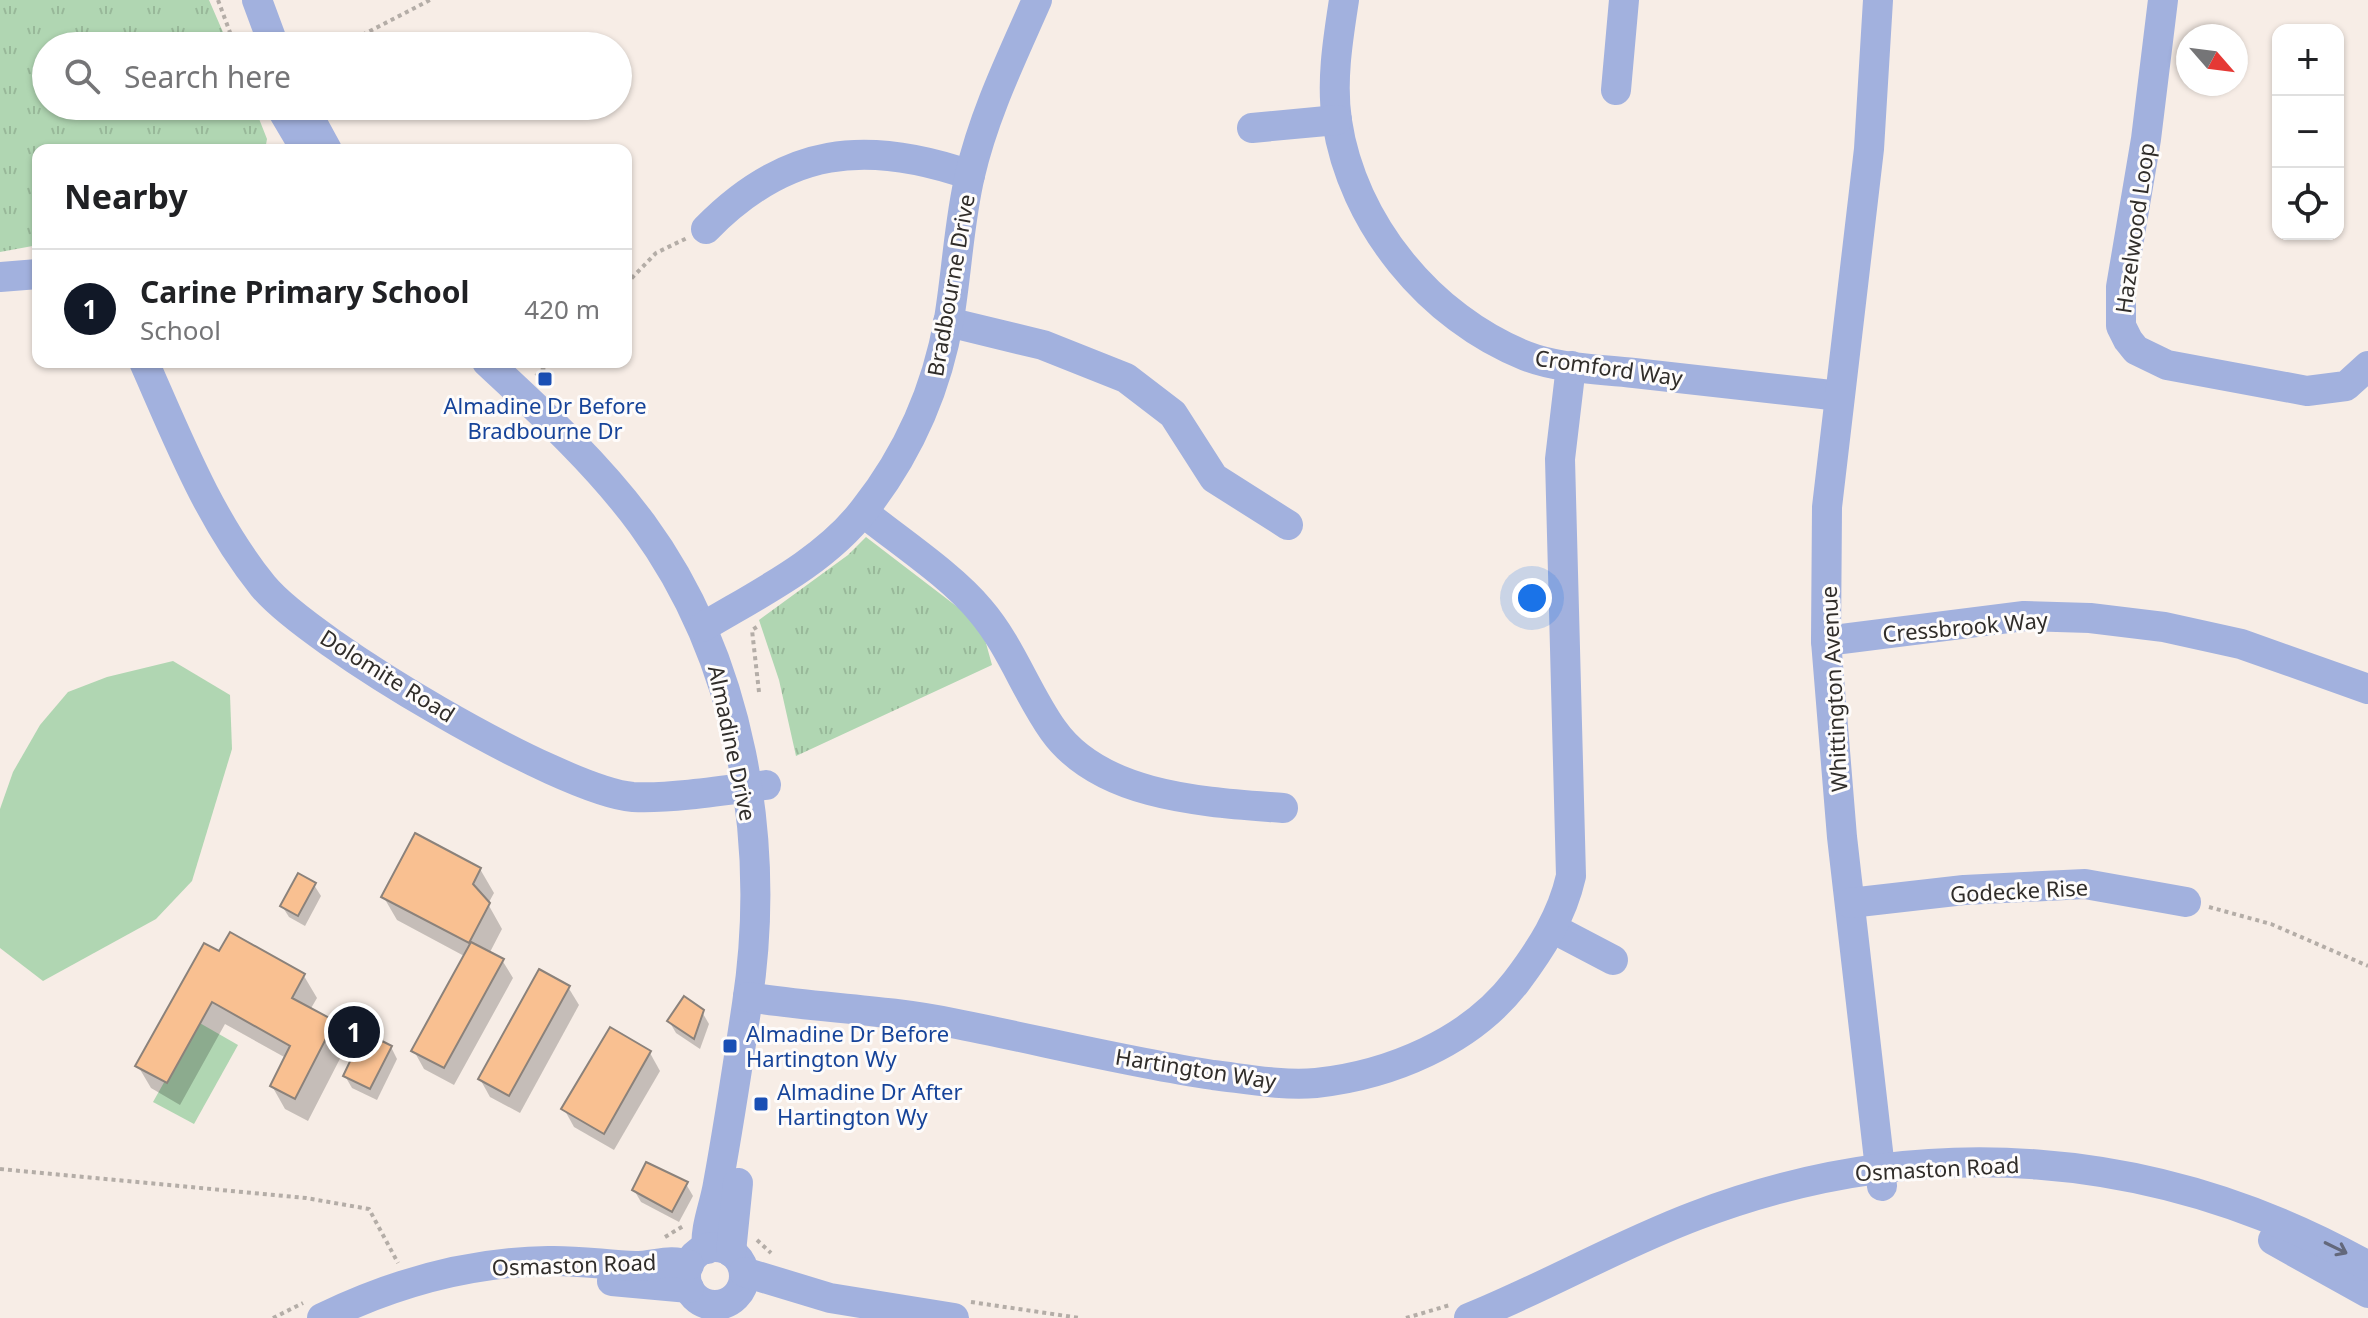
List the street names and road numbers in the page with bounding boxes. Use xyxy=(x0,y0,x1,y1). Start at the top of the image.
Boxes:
street label: Hazelwood Loop xyxy=(2107,141,2161,315)
street label: Bradbourne Drive xyxy=(919,192,981,378)
street label: Cromford Way xyxy=(1533,342,1686,392)
street label: Whittington Avenue xyxy=(1813,585,1853,793)
street label: Cressbrook Way xyxy=(1881,604,2050,648)
street label: Dolomite Road xyxy=(315,622,461,728)
street label: Almadine Drive xyxy=(702,663,764,823)
street label: Godecke Rise xyxy=(1949,871,2089,909)
street label: Hartington Way xyxy=(1113,1040,1279,1096)
street label: Osmaston Road xyxy=(1854,1149,2020,1187)
street label: Osmaston Road xyxy=(491,1246,657,1282)

